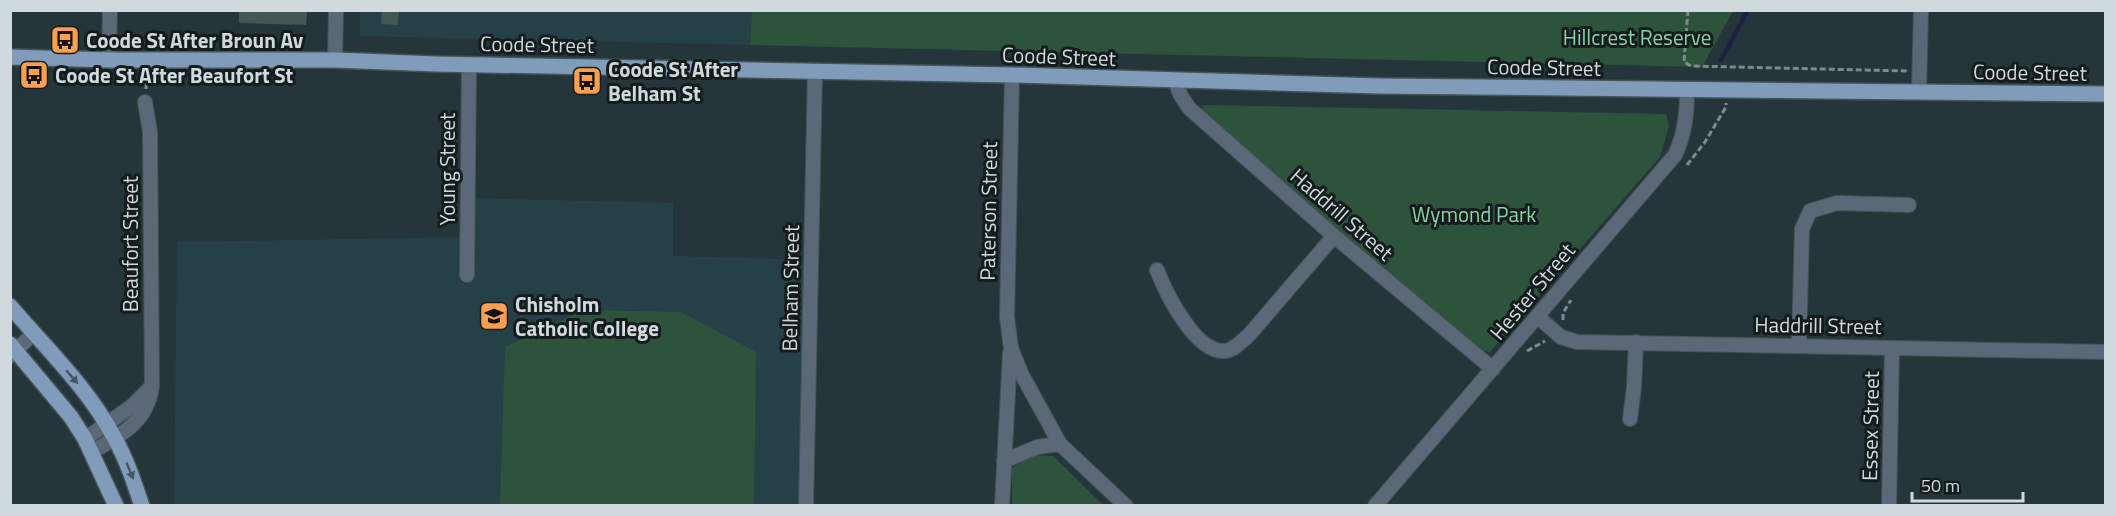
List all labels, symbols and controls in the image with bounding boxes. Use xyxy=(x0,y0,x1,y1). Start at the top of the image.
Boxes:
park label: Hillcrest Reserve xyxy=(1563,21,1711,53)
bus stop icon: Coode St After Broun Av xyxy=(49,24,81,56)
place label: Coode St After Broun Av xyxy=(86,24,304,56)
street label: Coode Street xyxy=(480,27,595,61)
street label: Coode Street xyxy=(1002,38,1117,74)
street label: Coode Street xyxy=(1487,50,1602,84)
place label: Coode St After Belham St xyxy=(608,53,738,109)
street label: Coode Street xyxy=(1973,55,2088,89)
bus stop icon: Coode St After Beaufort St xyxy=(18,59,50,91)
place label: Coode St After Beaufort St xyxy=(55,59,294,91)
bus stop icon: Coode St After Belham St xyxy=(571,65,603,97)
street label: Young Street xyxy=(431,112,463,225)
street label: Paterson Street xyxy=(971,141,1005,281)
street label: Haddrill Street xyxy=(1283,160,1401,268)
street label: Beaufort Street xyxy=(114,175,146,312)
park label: Wymond Park xyxy=(1412,198,1536,230)
street label: Belham Street xyxy=(773,224,807,352)
street label: Hester Street xyxy=(1482,235,1583,347)
place label: Chisholm Catholic College xyxy=(515,288,659,344)
school or university icon: Chisholm Catholic College xyxy=(478,300,510,332)
street label: Haddrill Street xyxy=(1754,308,1883,342)
one-way arrow xyxy=(65,369,78,384)
street label: Essex Street xyxy=(1853,370,1887,481)
one-way arrow xyxy=(125,463,135,481)
scale bar xyxy=(1912,465,2023,503)
text: 50 m xyxy=(1921,472,1960,499)

